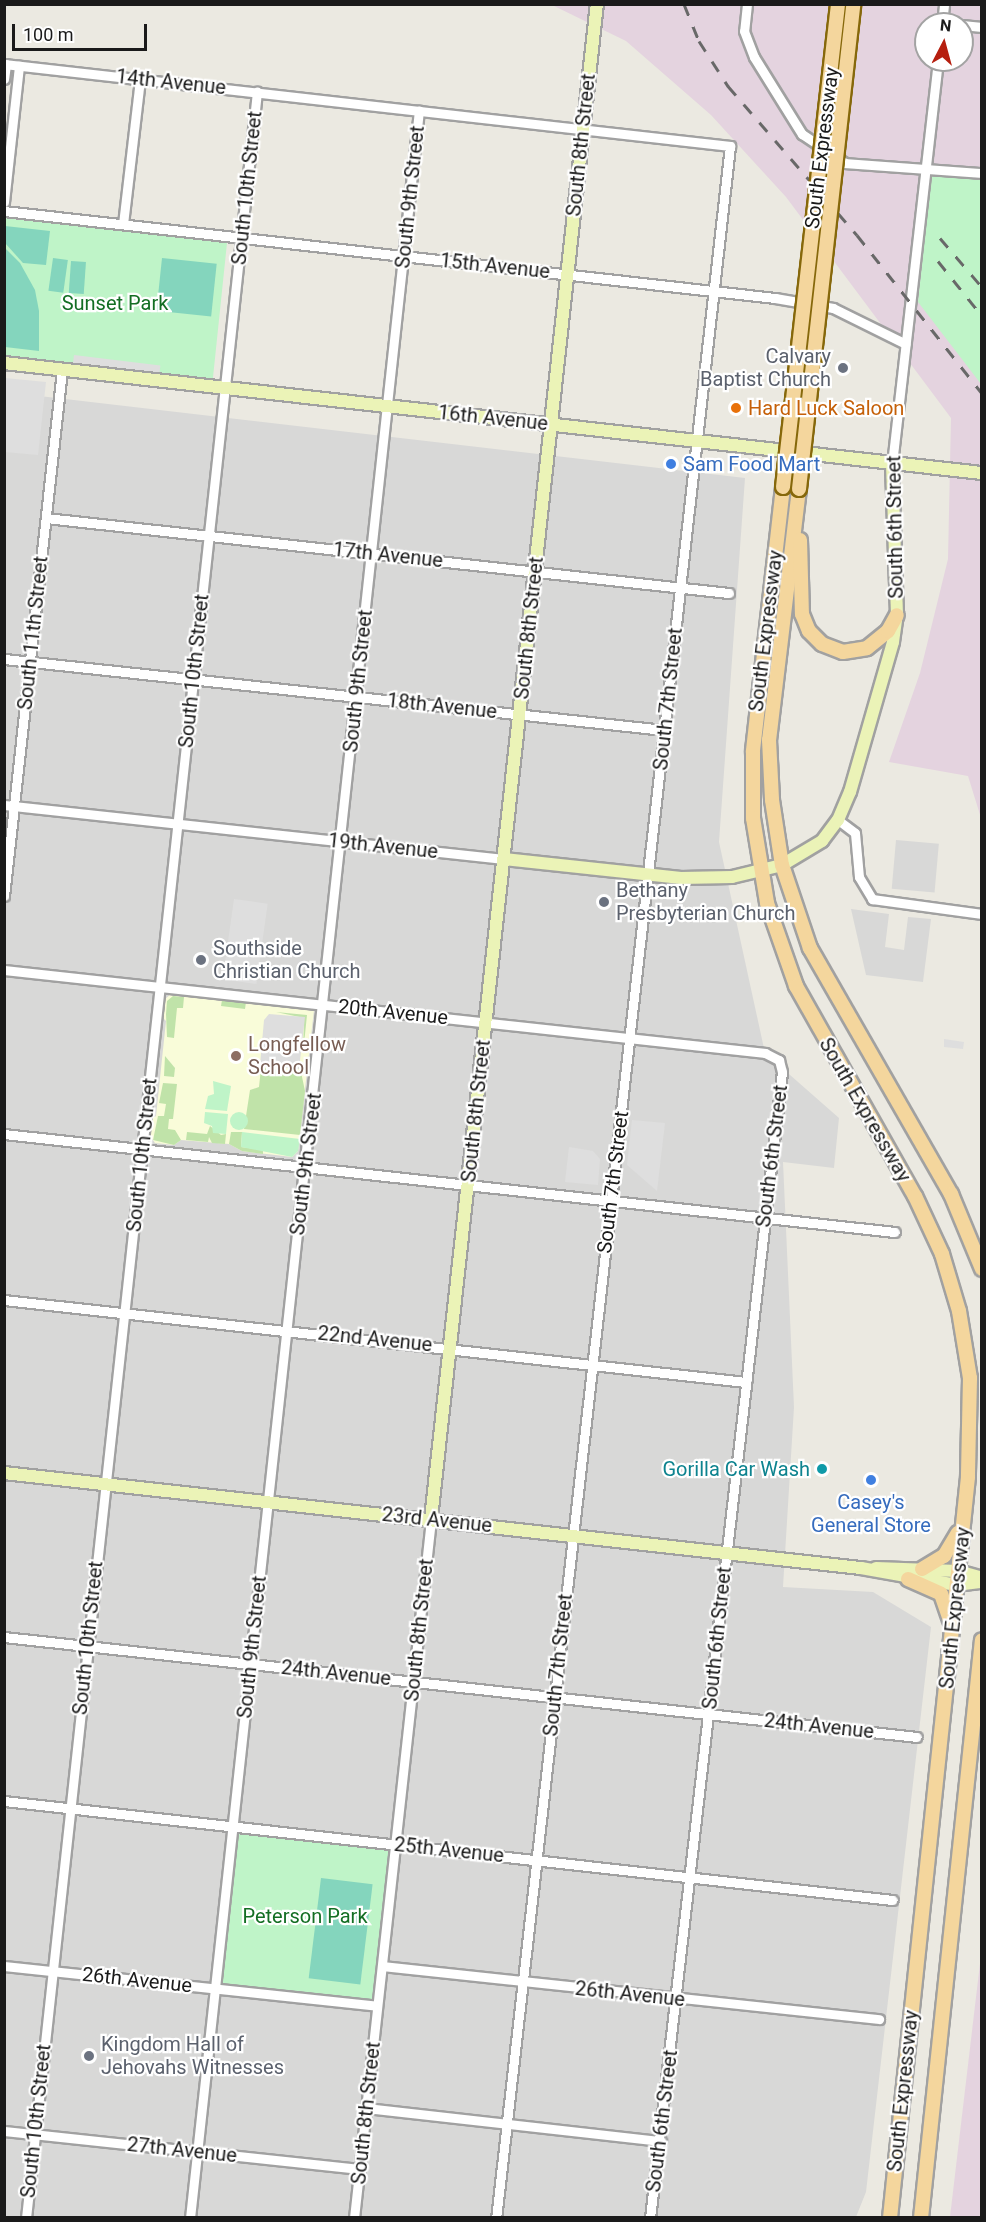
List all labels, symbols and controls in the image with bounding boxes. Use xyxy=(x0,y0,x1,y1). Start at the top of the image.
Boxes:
scale bar xyxy=(15,12,150,50)
north arrow xyxy=(914,12,974,72)
text: N xyxy=(939,16,952,36)
text: 100 m xyxy=(23,24,74,45)
street label: 14th Avenue xyxy=(115,64,227,100)
street label: South Expressway xyxy=(800,66,844,230)
street label: South 8th Street xyxy=(562,72,600,218)
street label: South 10th Street xyxy=(227,110,267,266)
street label: South 9th Street xyxy=(391,124,429,270)
street label: 15th Avenue xyxy=(439,248,551,284)
park label: Sunset Park xyxy=(62,291,168,315)
place label: Calvary Baptist Church xyxy=(700,344,831,391)
marker: Calvary Baptist Church xyxy=(836,361,850,375)
place label: Hard Luck Saloon xyxy=(748,396,904,420)
street label: 16th Avenue xyxy=(437,400,549,436)
marker: Hard Luck Saloon xyxy=(729,401,743,415)
place label: Sam Food Mart xyxy=(683,452,820,476)
street label: South 6th Street xyxy=(882,455,908,599)
marker: Sam Food Mart xyxy=(664,457,678,471)
street label: 17th Avenue xyxy=(332,537,444,573)
street label: South Expressway xyxy=(744,549,788,713)
street label: South 11th Street xyxy=(13,555,53,711)
street label: South 8th Street xyxy=(510,555,548,701)
street label: South 10th Street xyxy=(174,593,214,749)
street label: South 9th Street xyxy=(339,608,377,754)
street label: South 7th Street xyxy=(649,626,687,772)
street label: 18th Avenue xyxy=(386,688,498,724)
street label: 19th Avenue xyxy=(327,828,439,864)
place label: Bethany Presbyterian Church xyxy=(616,879,796,926)
marker: Bethany Presbyterian Church xyxy=(597,895,611,909)
place label: Southside Christian Church xyxy=(213,936,360,983)
marker: Southside Christian Church xyxy=(194,953,208,967)
street label: 20th Avenue xyxy=(337,994,449,1030)
place label: Longfellow School xyxy=(248,1032,346,1079)
street label: South Expressway xyxy=(814,1034,916,1186)
street label: South 8th Street xyxy=(457,1038,495,1184)
marker: Longfellow School xyxy=(229,1049,243,1063)
street label: South 10th Street xyxy=(122,1077,162,1233)
street label: South 6th Street xyxy=(751,1083,793,1229)
street label: South 9th Street xyxy=(285,1091,327,1237)
street label: South 7th Street xyxy=(592,1109,634,1255)
street label: 22nd Avenue xyxy=(316,1321,434,1357)
place label: Gorilla Car Wash xyxy=(662,1457,810,1481)
marker: Gorilla Car Wash xyxy=(815,1462,829,1476)
marker: Casey's General Store xyxy=(864,1473,878,1487)
place label: Casey's General Store xyxy=(811,1490,931,1537)
street label: 23rd Avenue xyxy=(381,1502,493,1538)
street label: South Expressway xyxy=(935,1526,975,1690)
street label: South 8th Street xyxy=(400,1557,438,1703)
street label: South 10th Street xyxy=(68,1560,108,1716)
street label: South 6th Street xyxy=(698,1565,736,1711)
street label: South 9th Street xyxy=(233,1574,271,1720)
street label: South 7th Street xyxy=(539,1592,577,1738)
street label: 24th Avenue xyxy=(280,1655,392,1691)
street label: 24th Avenue xyxy=(763,1708,875,1744)
street label: 25th Avenue xyxy=(393,1832,505,1868)
park label: Peterson Park xyxy=(242,1904,368,1928)
street label: 26th Avenue xyxy=(81,1962,193,1998)
street label: 26th Avenue xyxy=(574,1976,686,2012)
street label: South Expressway xyxy=(883,2009,923,2173)
place label: Kingdom Hall of Jehovahs Witnesses xyxy=(101,2032,284,2079)
street label: South 8th Street xyxy=(347,2040,385,2186)
street label: South 10th Street xyxy=(16,2043,56,2199)
street label: South 6th Street xyxy=(641,2048,683,2194)
marker: Kingdom Hall of Jehovahs Witnesses xyxy=(82,2049,96,2063)
street label: 27th Avenue xyxy=(126,2132,238,2168)

